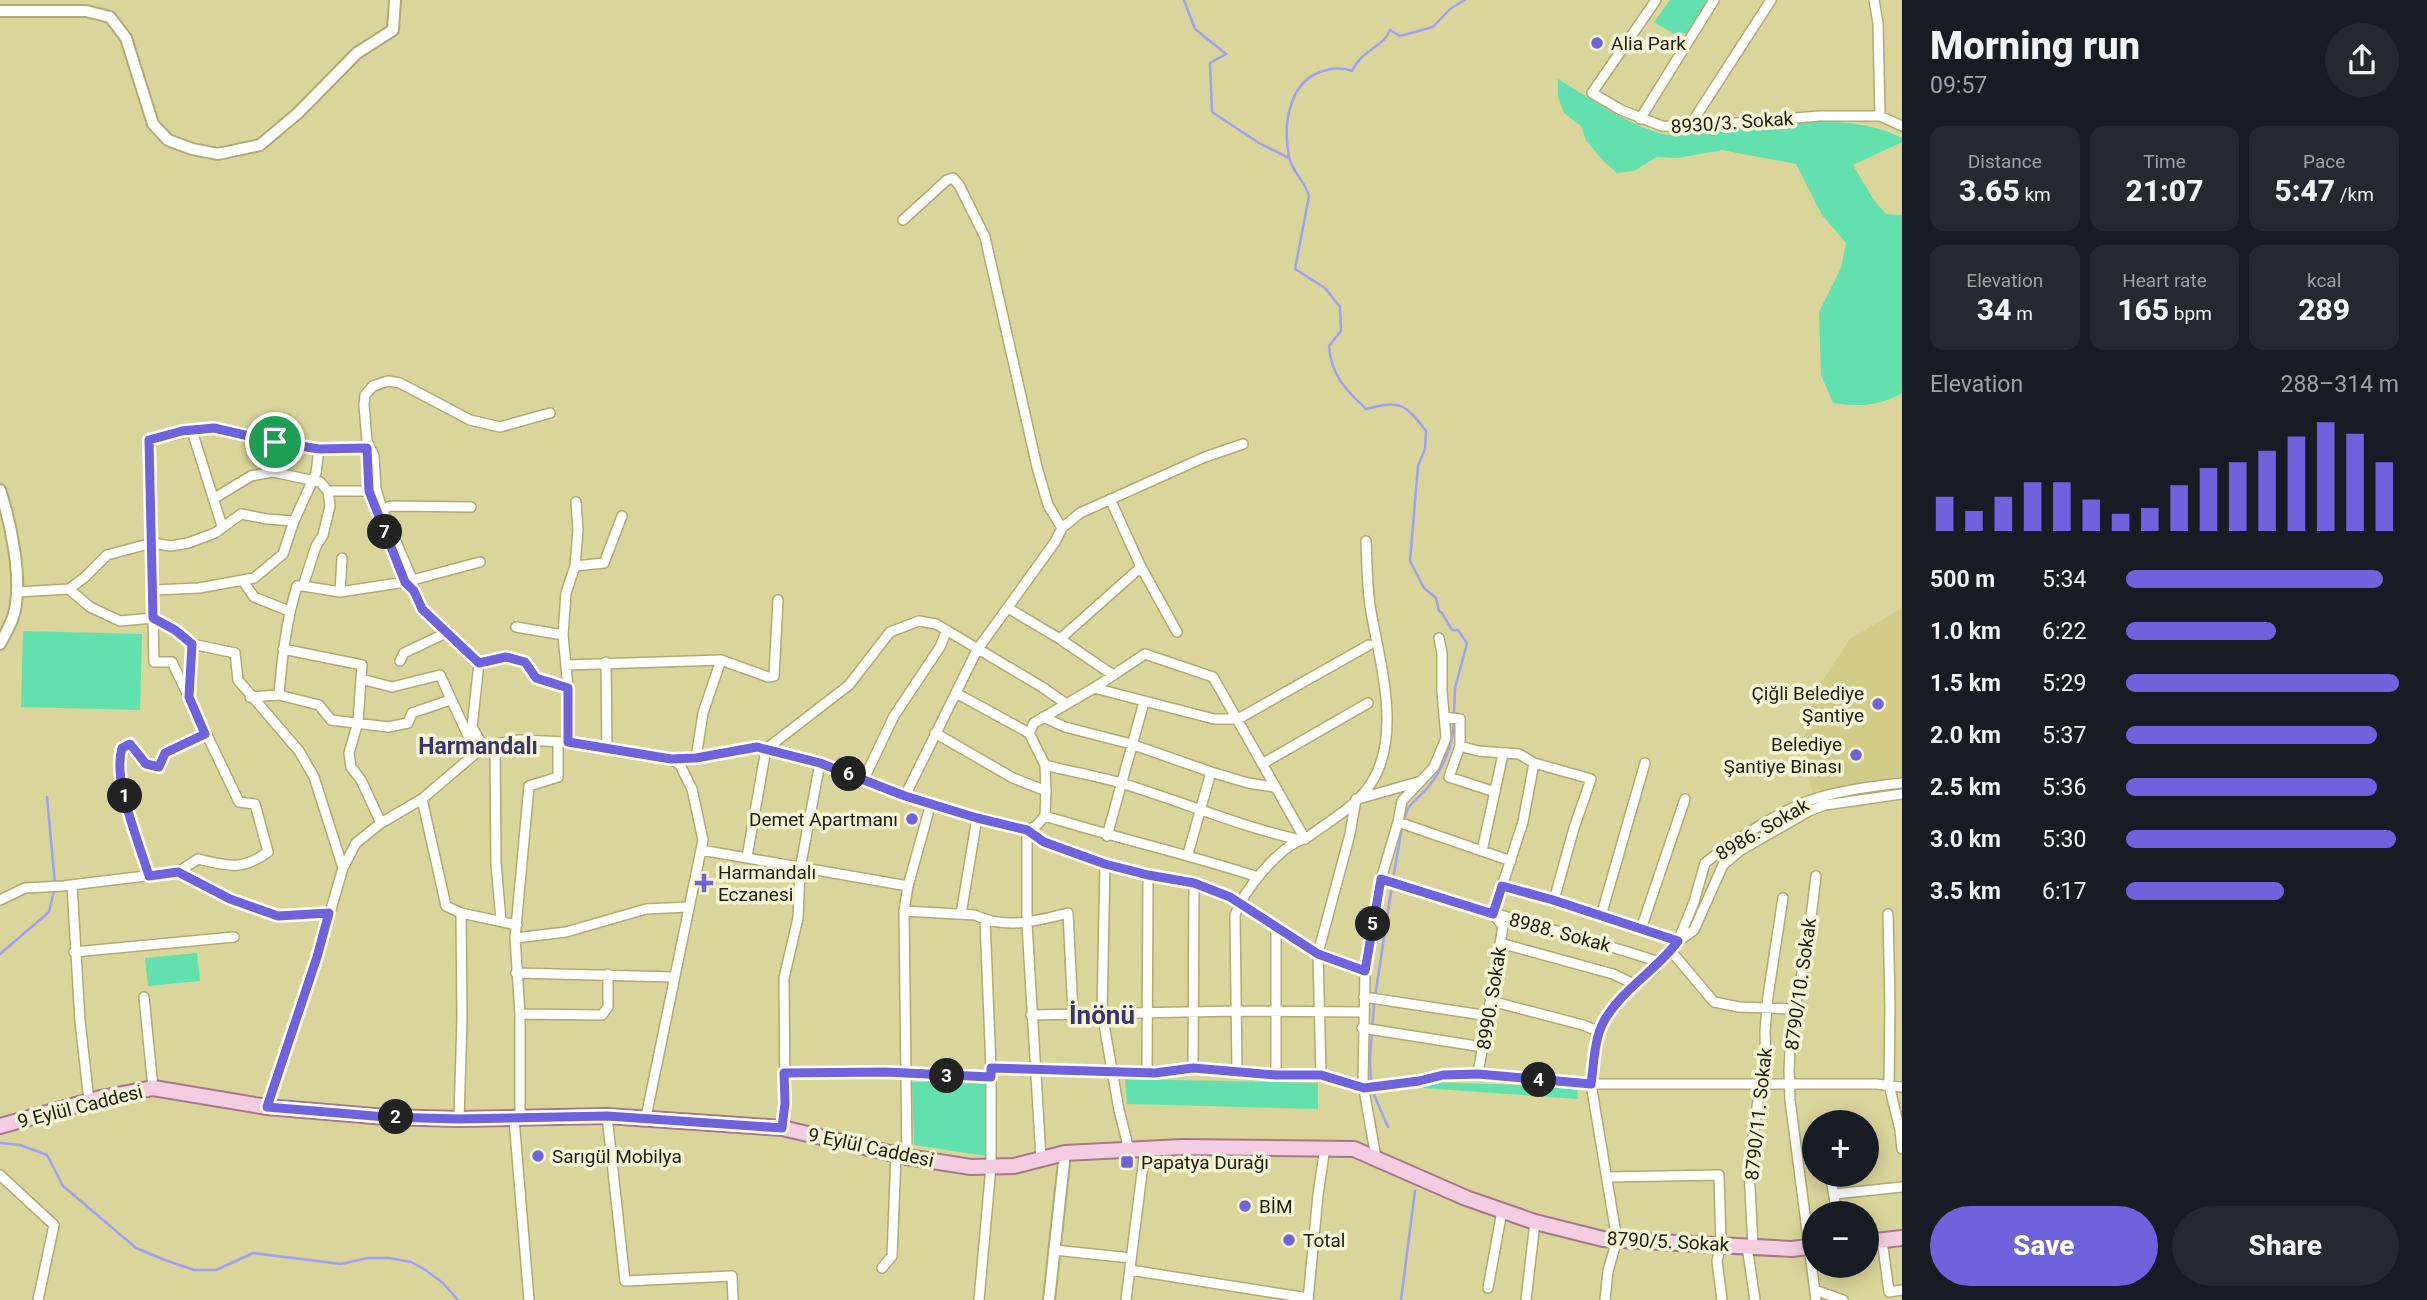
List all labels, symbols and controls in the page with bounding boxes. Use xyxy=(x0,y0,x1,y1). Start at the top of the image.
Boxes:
button: share xyxy=(2325,23,2399,97)
text: Morning run xyxy=(1930,24,2140,68)
place label: Alia Park xyxy=(1611,32,1686,55)
marker: Alia Park xyxy=(1589,35,1605,51)
text: 09:57 xyxy=(1930,72,1987,99)
street label: 8930/3. Sokak xyxy=(1670,107,1794,138)
text: Distance xyxy=(1968,150,2042,173)
text: Time xyxy=(2143,150,2186,173)
text: Pace xyxy=(2303,150,2345,173)
text: 3.65 xyxy=(1959,173,2020,208)
text: 21:07 xyxy=(2126,173,2203,208)
text: 5:47 xyxy=(2274,173,2335,208)
text: km xyxy=(2020,183,2051,206)
text: /km xyxy=(2335,183,2374,206)
text: Elevation xyxy=(1966,269,2043,292)
text: Heart rate xyxy=(2122,269,2207,292)
text: kcal xyxy=(2307,269,2341,292)
text: 34 xyxy=(1977,292,2011,327)
text: 165 xyxy=(2117,292,2169,327)
text: 289 xyxy=(2298,292,2350,327)
text: m xyxy=(2011,302,2033,325)
text: bpm xyxy=(2169,302,2212,325)
text: Elevation xyxy=(1930,371,2023,398)
text: 288–314 m xyxy=(2280,371,2399,398)
pin xyxy=(245,412,305,472)
icon: arrive xyxy=(256,423,294,461)
pin: 7 xyxy=(368,514,402,550)
text: 7 xyxy=(379,520,390,543)
text: 500 m xyxy=(1930,566,1995,593)
text: 5:34 xyxy=(2042,566,2086,593)
text: 1.0 km xyxy=(1930,618,2001,645)
text: 6:22 xyxy=(2042,618,2086,645)
text: 1.5 km xyxy=(1930,670,2001,697)
text: 5:29 xyxy=(2042,670,2086,697)
place label: Çiğli Belediye Şantiye xyxy=(1752,682,1864,727)
marker: Çiğli Belediye Şantiye xyxy=(1870,696,1886,712)
text: 2.0 km xyxy=(1930,722,2001,749)
text: 5:37 xyxy=(2042,722,2086,749)
district label: Harmandalı xyxy=(418,733,538,760)
place label: Belediye Şantiye Binası xyxy=(1724,733,1842,778)
marker: Belediye Şantiye Binası xyxy=(1848,747,1864,763)
pin: 6 xyxy=(832,756,866,792)
text: 6 xyxy=(843,762,854,785)
text: 2.5 km xyxy=(1930,774,2001,801)
text: 5:36 xyxy=(2042,774,2086,801)
pin: 1 xyxy=(108,778,142,814)
text: 1 xyxy=(119,784,130,807)
street label: 8986. Sokak xyxy=(1711,793,1813,865)
place label: Demet Apartmanı xyxy=(749,808,898,831)
marker: Demet Apartmanı xyxy=(904,811,920,827)
text: 3.0 km xyxy=(1930,826,2001,853)
text: 5:30 xyxy=(2042,826,2086,853)
place label: Harmandalı Eczanesi xyxy=(718,861,816,906)
marker: Harmandalı Eczanesi xyxy=(696,875,712,891)
text: 3.5 km xyxy=(1930,878,2001,905)
text: 6:17 xyxy=(2042,878,2086,905)
pin: 5 xyxy=(1356,906,1390,942)
street label: 8988. Sokak xyxy=(1507,908,1613,957)
text: 5 xyxy=(1367,912,1378,935)
street label: 8790/10. Sokak xyxy=(1780,916,1821,1052)
street label: 8990. Sokak xyxy=(1472,944,1511,1051)
district label: İnönü xyxy=(1069,1000,1135,1030)
street label: 8790/11. Sokak xyxy=(1740,1046,1777,1182)
pin: 3 xyxy=(930,1058,964,1094)
pin: 4 xyxy=(1522,1062,1556,1098)
text: 3 xyxy=(941,1064,952,1087)
text: 4 xyxy=(1533,1068,1544,1091)
street label: 9 Eylül Caddesi xyxy=(15,1080,145,1133)
pin: 2 xyxy=(378,1100,414,1134)
text: 2 xyxy=(390,1105,401,1128)
map controls xyxy=(1802,1110,1879,1278)
button: + xyxy=(1802,1110,1879,1187)
street label: 9 Eylül Caddesi xyxy=(806,1123,936,1172)
place label: Sarıgül Mobilya xyxy=(552,1145,682,1168)
marker: Sarıgül Mobilya xyxy=(530,1148,546,1164)
place label: Papatya Durağı xyxy=(1141,1151,1269,1174)
marker: Papatya Durağı xyxy=(1119,1154,1135,1170)
place label: BİM xyxy=(1259,1195,1293,1218)
marker: BİM xyxy=(1237,1198,1253,1214)
button: − xyxy=(1802,1201,1879,1278)
button: Save xyxy=(1930,1206,2158,1286)
button: Share xyxy=(2172,1206,2399,1286)
street label: 8790/5. Sokak xyxy=(1606,1227,1730,1256)
place label: Total xyxy=(1303,1229,1345,1252)
marker: Total xyxy=(1281,1232,1297,1248)

